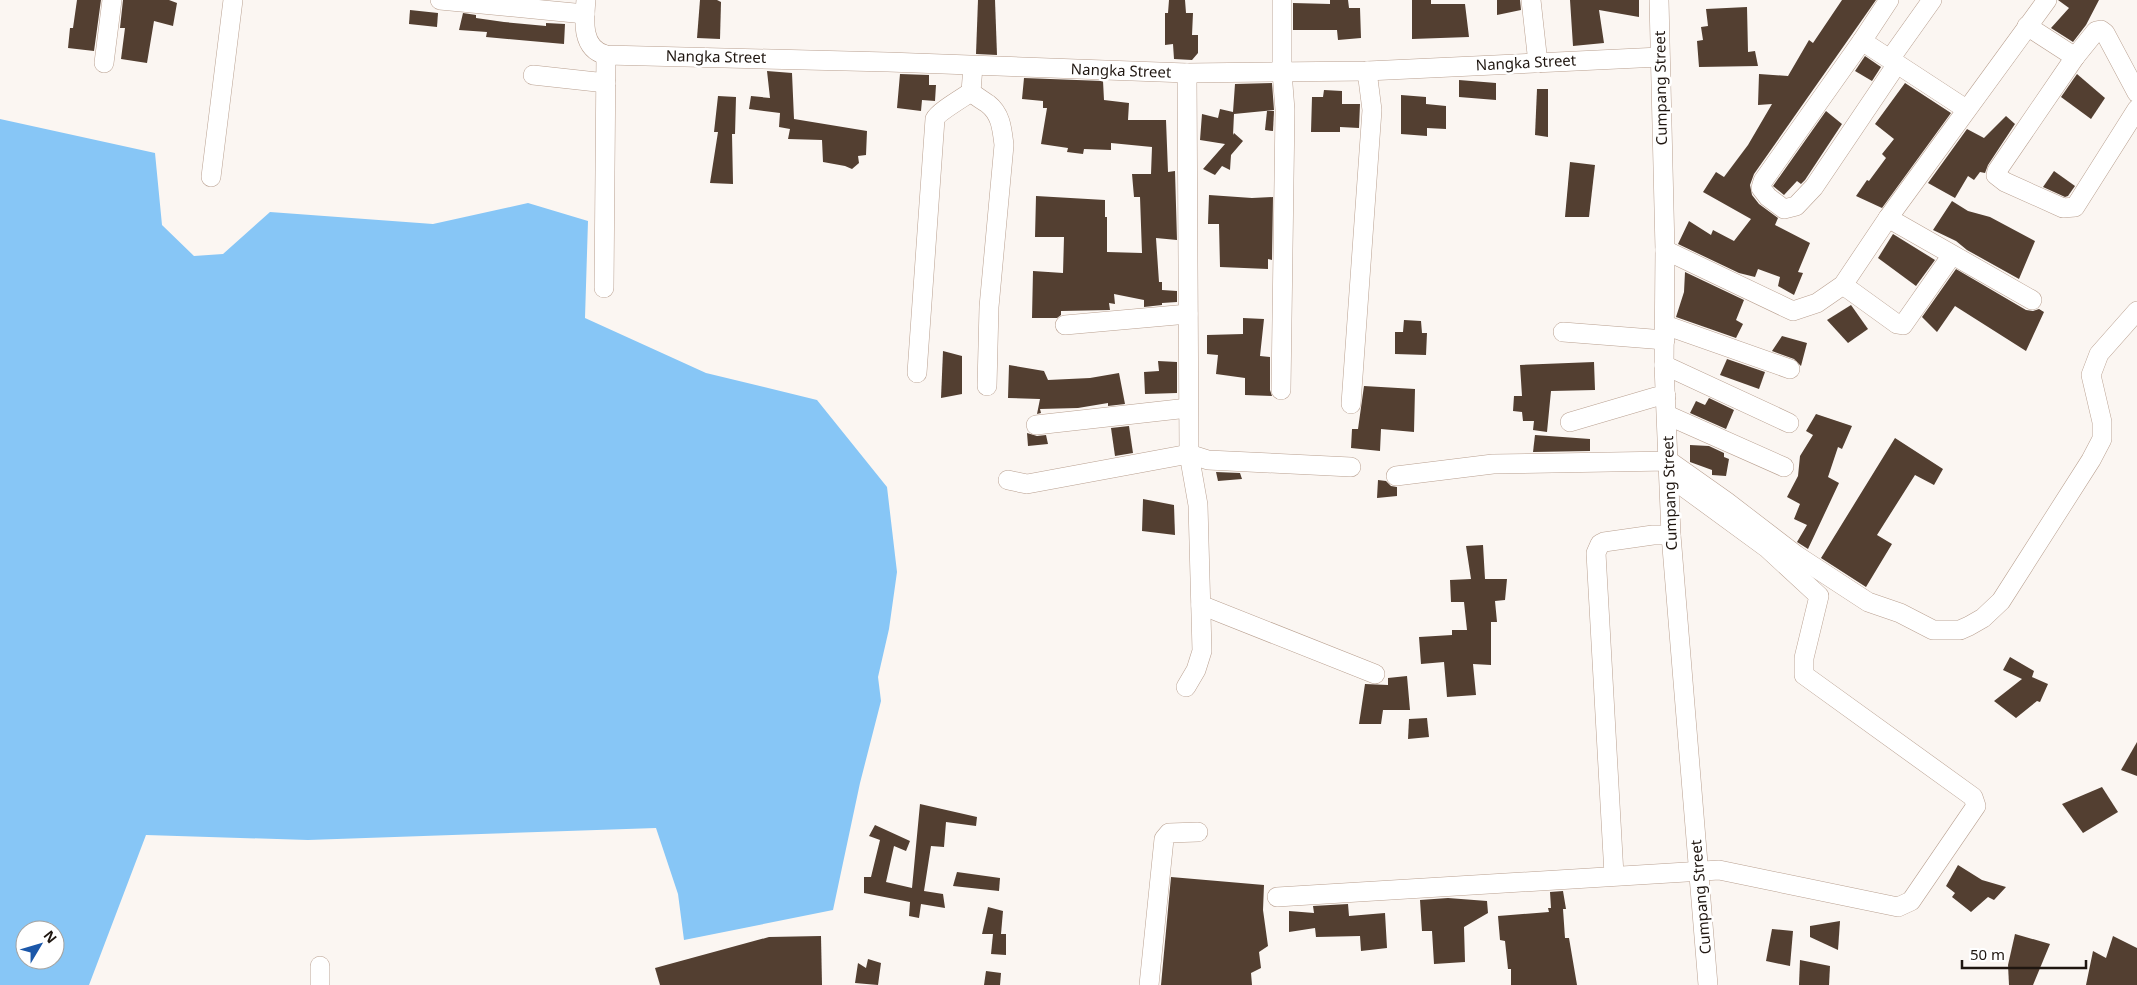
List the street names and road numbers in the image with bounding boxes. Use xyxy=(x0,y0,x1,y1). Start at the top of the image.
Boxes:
street label: Cumpang Street xyxy=(1649,30,1671,146)
street label: Nangka Street xyxy=(666,45,767,67)
street label: Nangka Street xyxy=(1475,49,1577,75)
street label: Nangka Street xyxy=(1070,58,1172,82)
street label: Cumpang Street xyxy=(1657,435,1681,551)
street label: Cumpang Street xyxy=(1685,839,1715,955)

